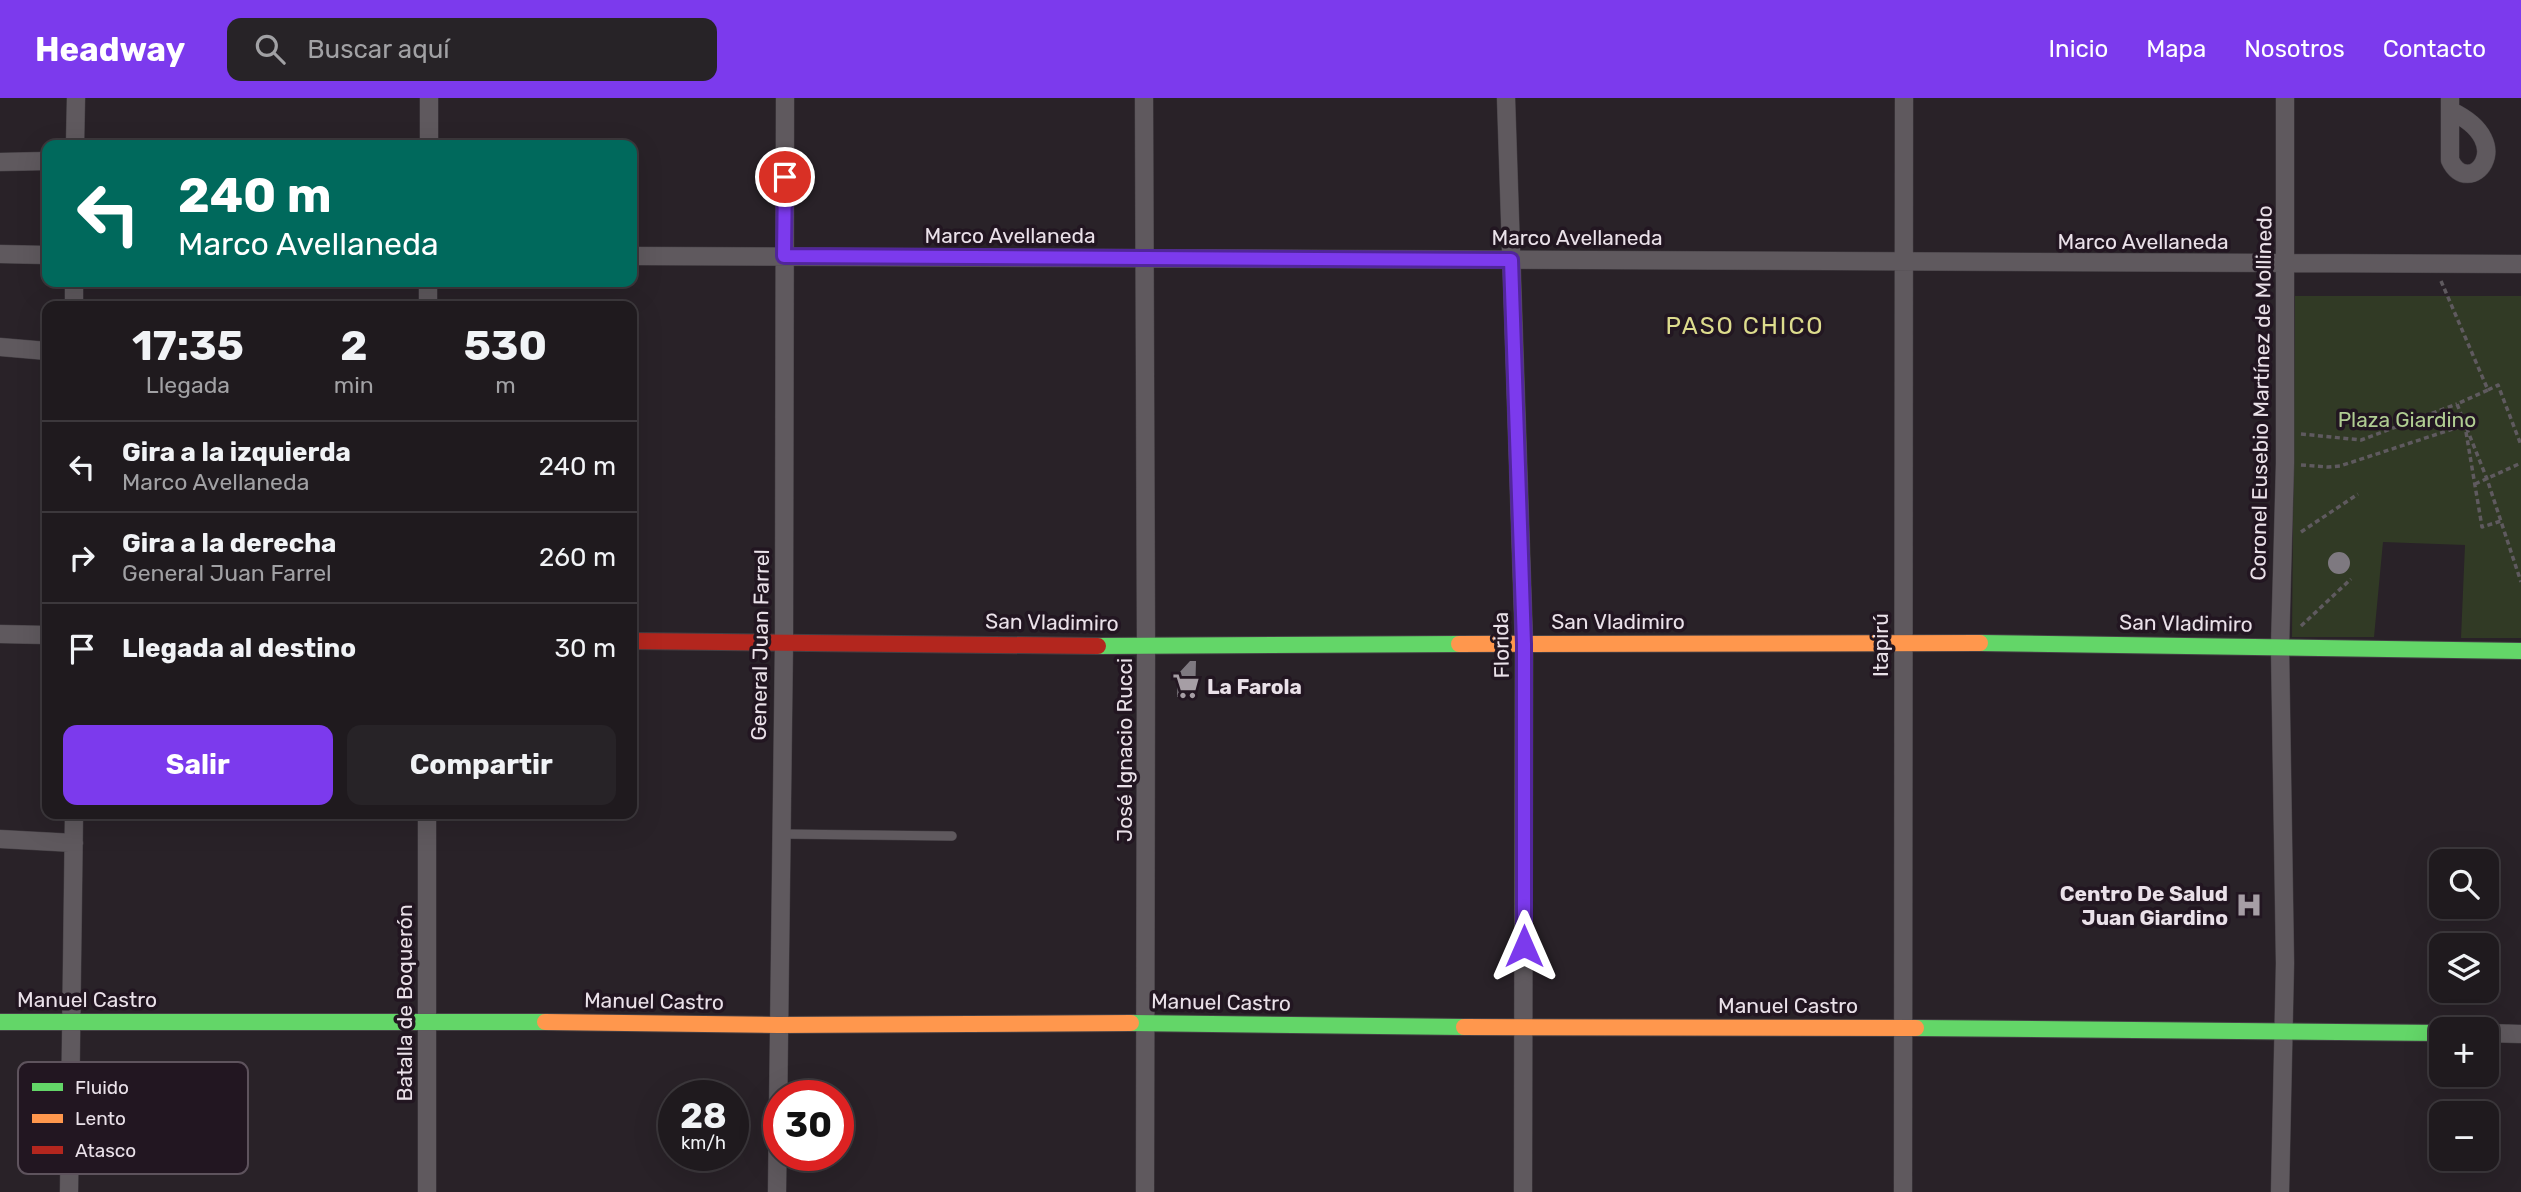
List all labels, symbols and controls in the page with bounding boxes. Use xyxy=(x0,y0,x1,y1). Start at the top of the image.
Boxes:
search box xyxy=(227,18,717,81)
text: Headway xyxy=(35,30,185,69)
icon: search xyxy=(251,30,289,68)
text: Buscar aquí xyxy=(307,34,450,65)
text: Inicio xyxy=(2049,35,2108,63)
text: Mapa xyxy=(2146,35,2206,63)
text: Nosotros xyxy=(2244,35,2345,63)
text: Contacto xyxy=(2383,35,2486,63)
pin xyxy=(755,147,815,207)
icon: arrive xyxy=(766,158,804,196)
text: 240 m xyxy=(178,166,332,224)
icon: left xyxy=(63,168,154,259)
street label: Coronel Eusebio Martínez de Mollinedo xyxy=(2245,205,2277,581)
street label: Marco Avellaneda xyxy=(924,223,1096,248)
text: Marco Avellaneda xyxy=(178,225,439,263)
street label: Marco Avellaneda xyxy=(1491,225,1663,250)
street label: Marco Avellaneda xyxy=(2057,229,2229,254)
district label: PASO CHICO xyxy=(1665,312,1825,340)
text: 17:35 xyxy=(132,321,244,371)
text: 2 xyxy=(340,321,367,371)
text: 530 xyxy=(464,321,547,371)
text: Llegada xyxy=(146,371,230,399)
text: min xyxy=(334,371,374,399)
text: m xyxy=(495,371,516,399)
park label: Plaza Giardino xyxy=(2338,407,2476,432)
text: Gira a la izquierda xyxy=(122,437,351,468)
icon: left xyxy=(63,448,101,486)
text: 240 m xyxy=(539,451,616,482)
text: Marco Avellaneda xyxy=(122,468,309,496)
text: Gira a la derecha xyxy=(122,528,336,559)
icon: right xyxy=(63,539,101,577)
text: 260 m xyxy=(539,542,616,573)
street label: General Juan Farrel xyxy=(746,549,774,741)
text: General Juan Farrel xyxy=(122,559,332,587)
street label: San Vladimiro xyxy=(985,608,1119,636)
street label: San Vladimiro xyxy=(1551,609,1685,634)
street label: San Vladimiro xyxy=(2119,609,2253,637)
street label: Florida xyxy=(1488,611,1514,679)
street label: Itapirú xyxy=(1868,613,1893,677)
icon: arrive xyxy=(63,630,101,668)
text: Llegada al destino xyxy=(122,633,356,664)
text: 30 m xyxy=(554,633,616,664)
street label: José Ignacio Rucci xyxy=(1112,658,1137,842)
supermarket icon: La Farola xyxy=(1171,671,1201,701)
place label: La Farola xyxy=(1207,674,1302,699)
button: Salir xyxy=(63,725,333,805)
button: Compartir xyxy=(347,725,616,805)
map controls xyxy=(2429,849,2499,1171)
button: search xyxy=(2429,849,2499,919)
place label: Centro De Salud Juan Giardino xyxy=(2060,881,2228,930)
hospital icon: Centro De Salud Juan Giardino xyxy=(2234,890,2264,920)
street label: Batalla de Boquerón xyxy=(392,904,417,1102)
position arrow xyxy=(1487,909,1561,983)
button: layers xyxy=(2429,933,2499,1003)
street label: Manuel Castro xyxy=(17,987,157,1012)
street label: Manuel Castro xyxy=(584,987,724,1015)
street label: Manuel Castro xyxy=(1151,988,1291,1016)
street label: Manuel Castro xyxy=(1718,993,1858,1018)
button: + xyxy=(2429,1017,2499,1087)
legend xyxy=(18,1062,248,1174)
text: Fluido xyxy=(75,1076,129,1099)
speed limit sign: 30 xyxy=(763,1080,854,1171)
text: 28 xyxy=(680,1095,727,1137)
button: − xyxy=(2429,1101,2499,1171)
text: Lento xyxy=(75,1107,126,1130)
text: km/h xyxy=(681,1132,726,1154)
text: Atasco xyxy=(75,1139,136,1162)

